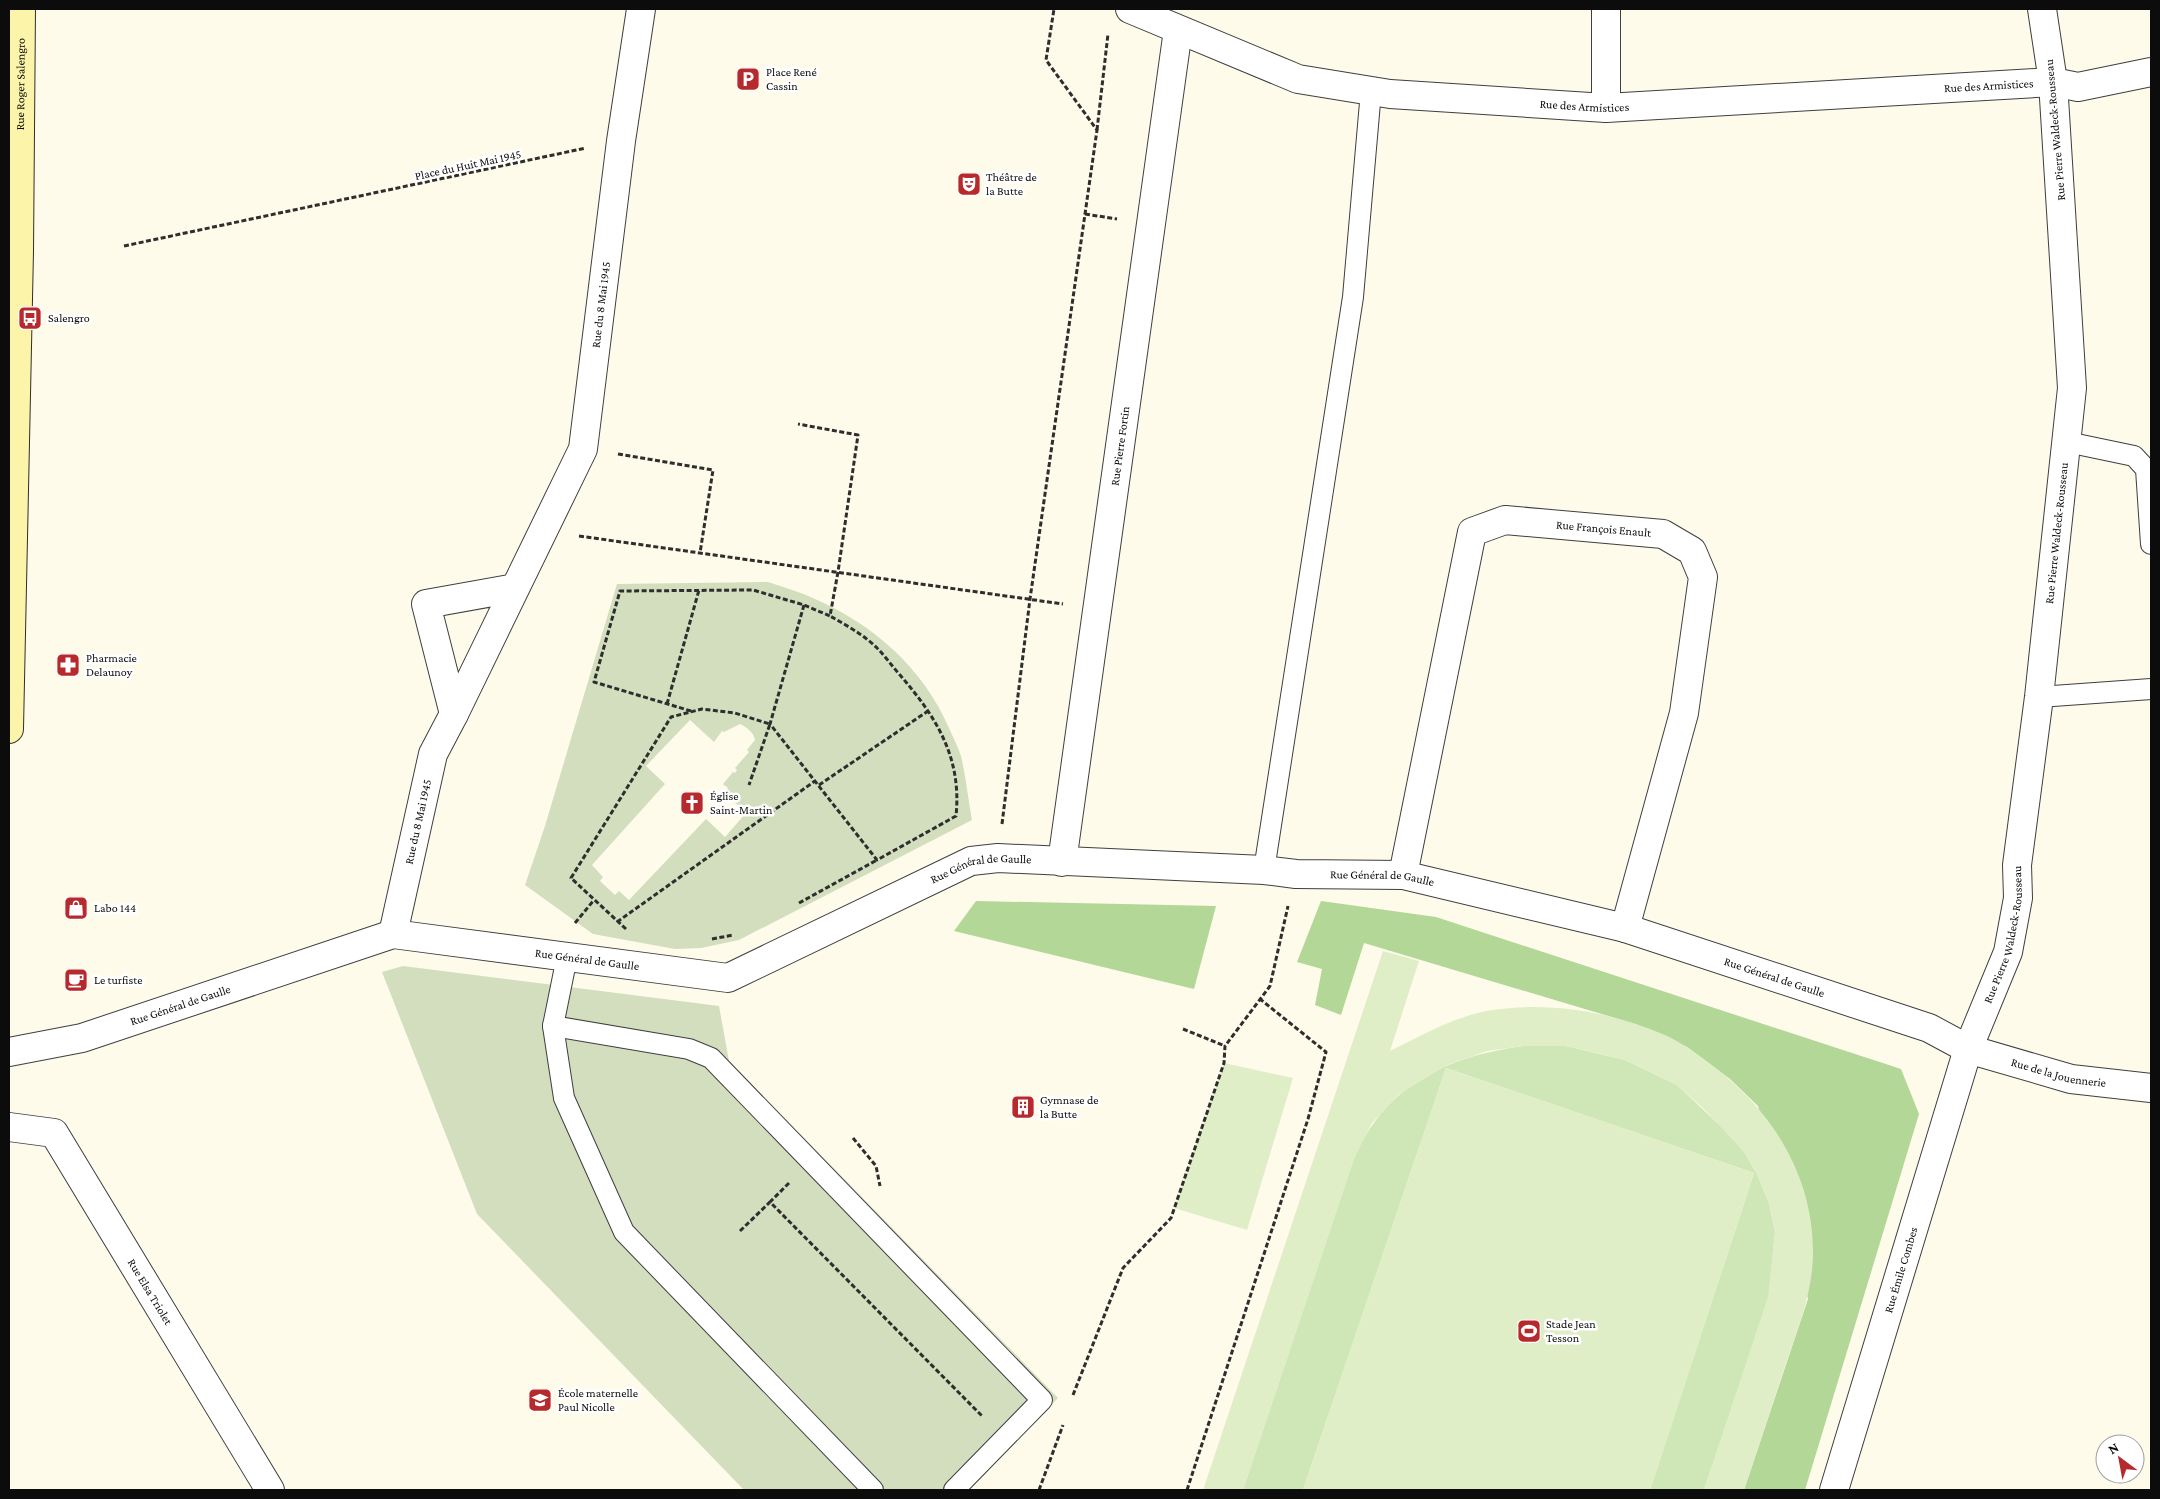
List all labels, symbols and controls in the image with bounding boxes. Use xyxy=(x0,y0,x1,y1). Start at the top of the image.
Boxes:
street label: Rue Roger Salengro xyxy=(13,38,28,130)
street label: Rue Pierre Waldeck-Rousseau xyxy=(2042,58,2068,201)
place label: Place René Cassin xyxy=(766,65,817,93)
parking icon: Place René Cassin xyxy=(735,66,761,92)
street label: Rue des Armistices xyxy=(1944,76,2034,95)
street label: Rue des Armistices xyxy=(1539,97,1630,115)
street label: Place du Huit Mai 1945 xyxy=(414,147,522,183)
place label: Théâtre de la Butte xyxy=(986,170,1037,198)
theatre icon: Théâtre de la Butte xyxy=(956,171,982,197)
street label: Rue du 8 Mai 1945 xyxy=(589,261,613,349)
bus stop icon: Salengro xyxy=(17,305,43,331)
place label: Salengro xyxy=(48,311,90,325)
street label: Rue Pierre Fortin xyxy=(1108,405,1133,487)
street label: Rue Pierre Waldeck-Rousseau xyxy=(2042,461,2071,604)
street label: Rue François Enault xyxy=(1556,518,1653,540)
place label: Pharmacie Delaunoy xyxy=(86,651,137,679)
pharmacy icon: Pharmacie Delaunoy xyxy=(55,652,81,678)
street label: Rue du 8 Mai 1945 xyxy=(402,778,434,866)
place label: Église Saint-Martin xyxy=(710,789,773,817)
church icon: Église Saint-Martin xyxy=(679,790,705,816)
street label: Rue Général de Gaulle xyxy=(928,851,1032,887)
street label: Rue Pierre Waldeck-Rousseau xyxy=(1981,865,2025,1005)
street label: Rue Général de Gaulle xyxy=(1330,867,1436,889)
shop icon: Labo 144 xyxy=(63,895,89,921)
place label: Labo 144 xyxy=(94,901,136,915)
street label: Rue Général de Gaulle xyxy=(534,946,640,973)
street label: Rue Général de Gaulle xyxy=(1722,954,1826,1000)
cafe icon: Le turfiste xyxy=(63,967,89,993)
place label: Le turfiste xyxy=(94,973,142,987)
street label: Rue Général de Gaulle xyxy=(128,982,232,1028)
street label: Rue de la Jouennerie xyxy=(2010,1055,2107,1090)
place label: Gymnase de la Butte xyxy=(1040,1093,1098,1121)
building icon: Gymnase de la Butte xyxy=(1010,1094,1036,1120)
street label: Rue Émile Combes xyxy=(1881,1225,1921,1315)
street label: Rue Elsa Triolet xyxy=(125,1256,176,1328)
place label: Stade Jean Tesson xyxy=(1546,1317,1596,1345)
sports icon: Stade Jean Tesson xyxy=(1516,1318,1542,1344)
place label: École maternelle Paul Nicolle xyxy=(558,1386,638,1414)
school or university icon: École maternelle Paul Nicolle xyxy=(527,1387,553,1413)
north arrow xyxy=(2095,1434,2145,1484)
text: N xyxy=(2105,1438,2122,1457)

